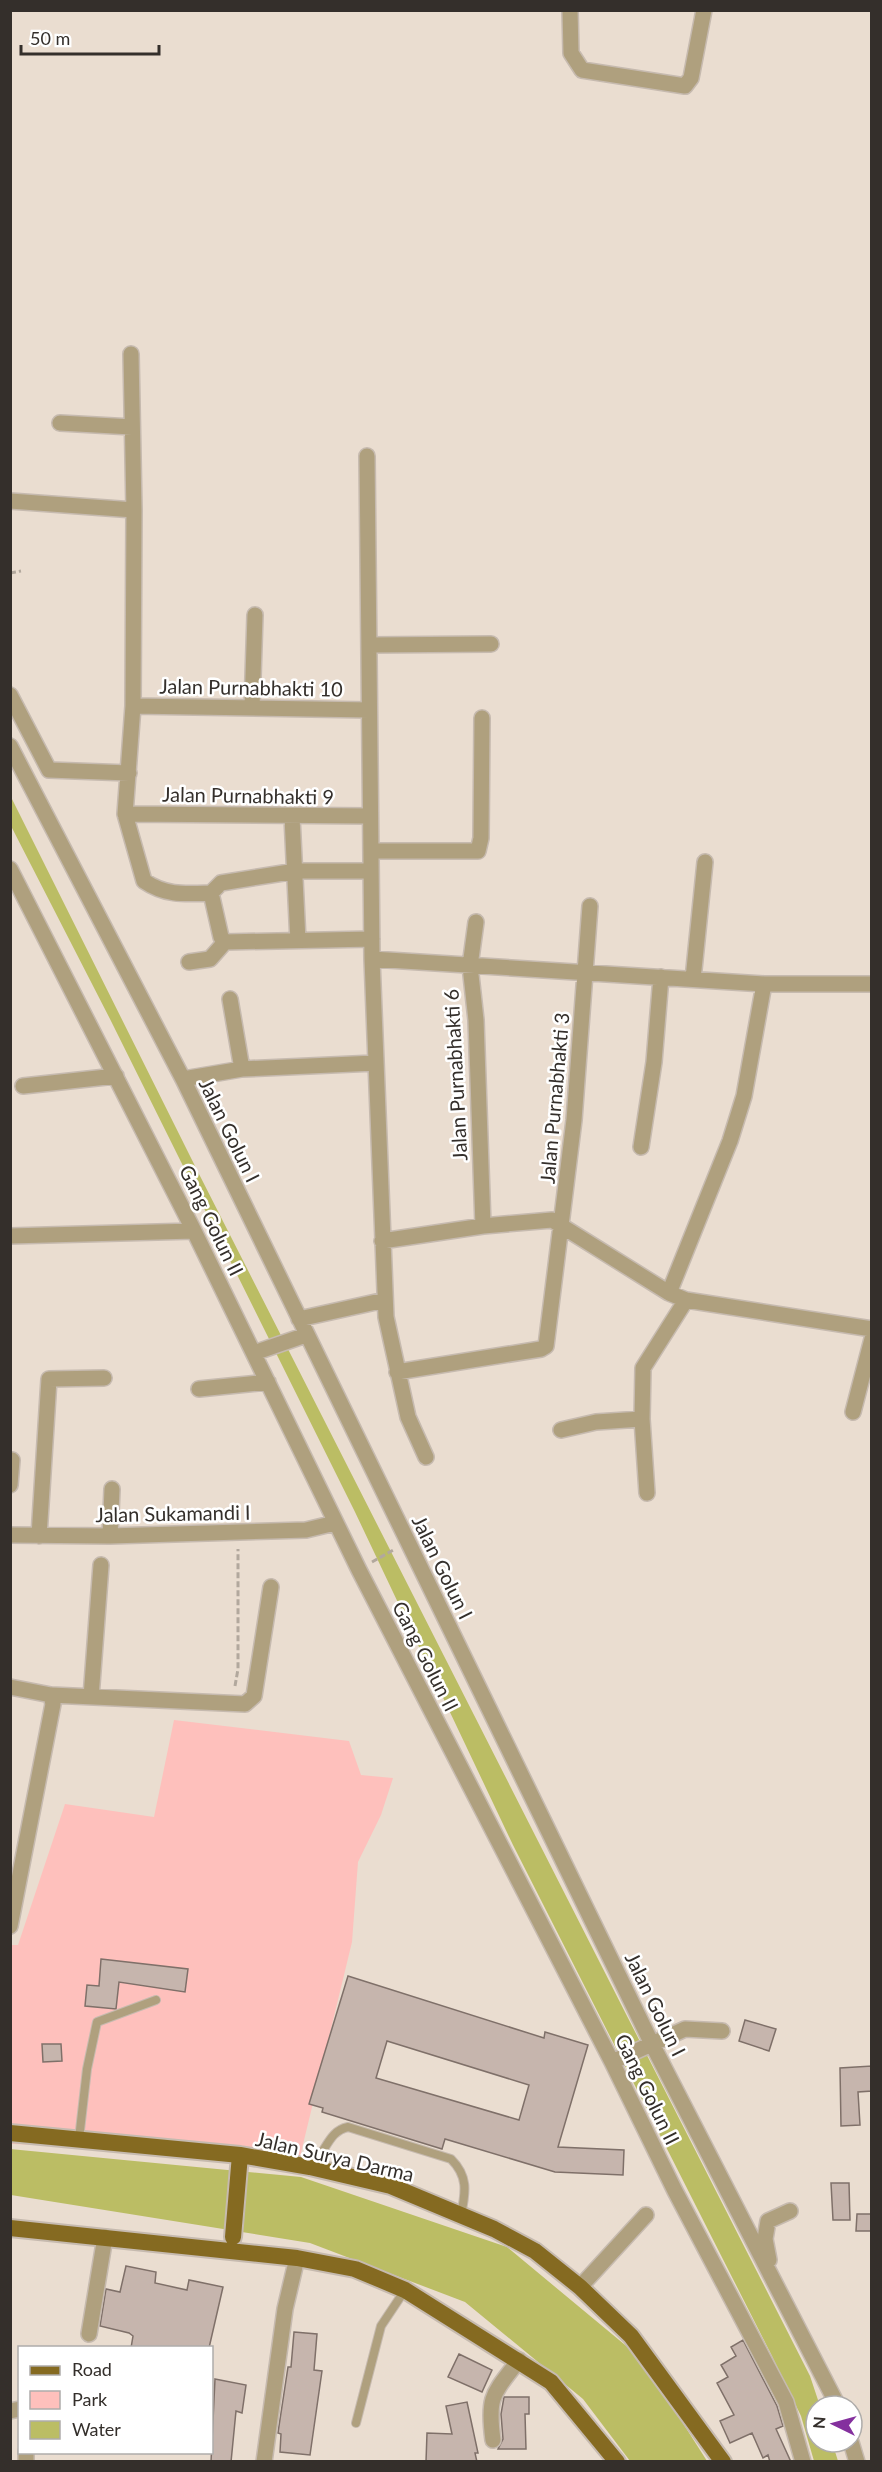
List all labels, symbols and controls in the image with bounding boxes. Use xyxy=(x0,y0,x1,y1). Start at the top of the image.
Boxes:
scale bar xyxy=(21,18,159,56)
text: 50 m xyxy=(30,27,70,49)
street label: Jalan Purnabhakti 10 xyxy=(159,673,343,701)
street label: Jalan Purnabhakti 9 xyxy=(162,782,334,808)
street label: Jalan Purnabhakti 6 xyxy=(439,989,471,1161)
street label: Jalan Purnabhakti 3 xyxy=(535,1011,573,1185)
street label: Jalan Golun I xyxy=(195,1074,265,1186)
street label: Gang Golun II xyxy=(175,1161,249,1279)
street label: Jalan Sukamandi I xyxy=(95,1500,251,1526)
street label: Jalan Golun I xyxy=(408,1511,478,1623)
street label: Gang Golun II xyxy=(388,1597,464,1715)
street label: Jalan Golun I xyxy=(621,1948,691,2060)
street label: Gang Golun II xyxy=(611,2030,685,2148)
street label: Jalan Surya Darma xyxy=(253,2126,417,2186)
legend xyxy=(18,2346,213,2454)
text: Road xyxy=(72,2358,112,2380)
text: Park xyxy=(72,2388,108,2410)
north arrow xyxy=(804,2394,864,2454)
text: N xyxy=(809,2416,829,2430)
text: Water xyxy=(72,2418,121,2440)

